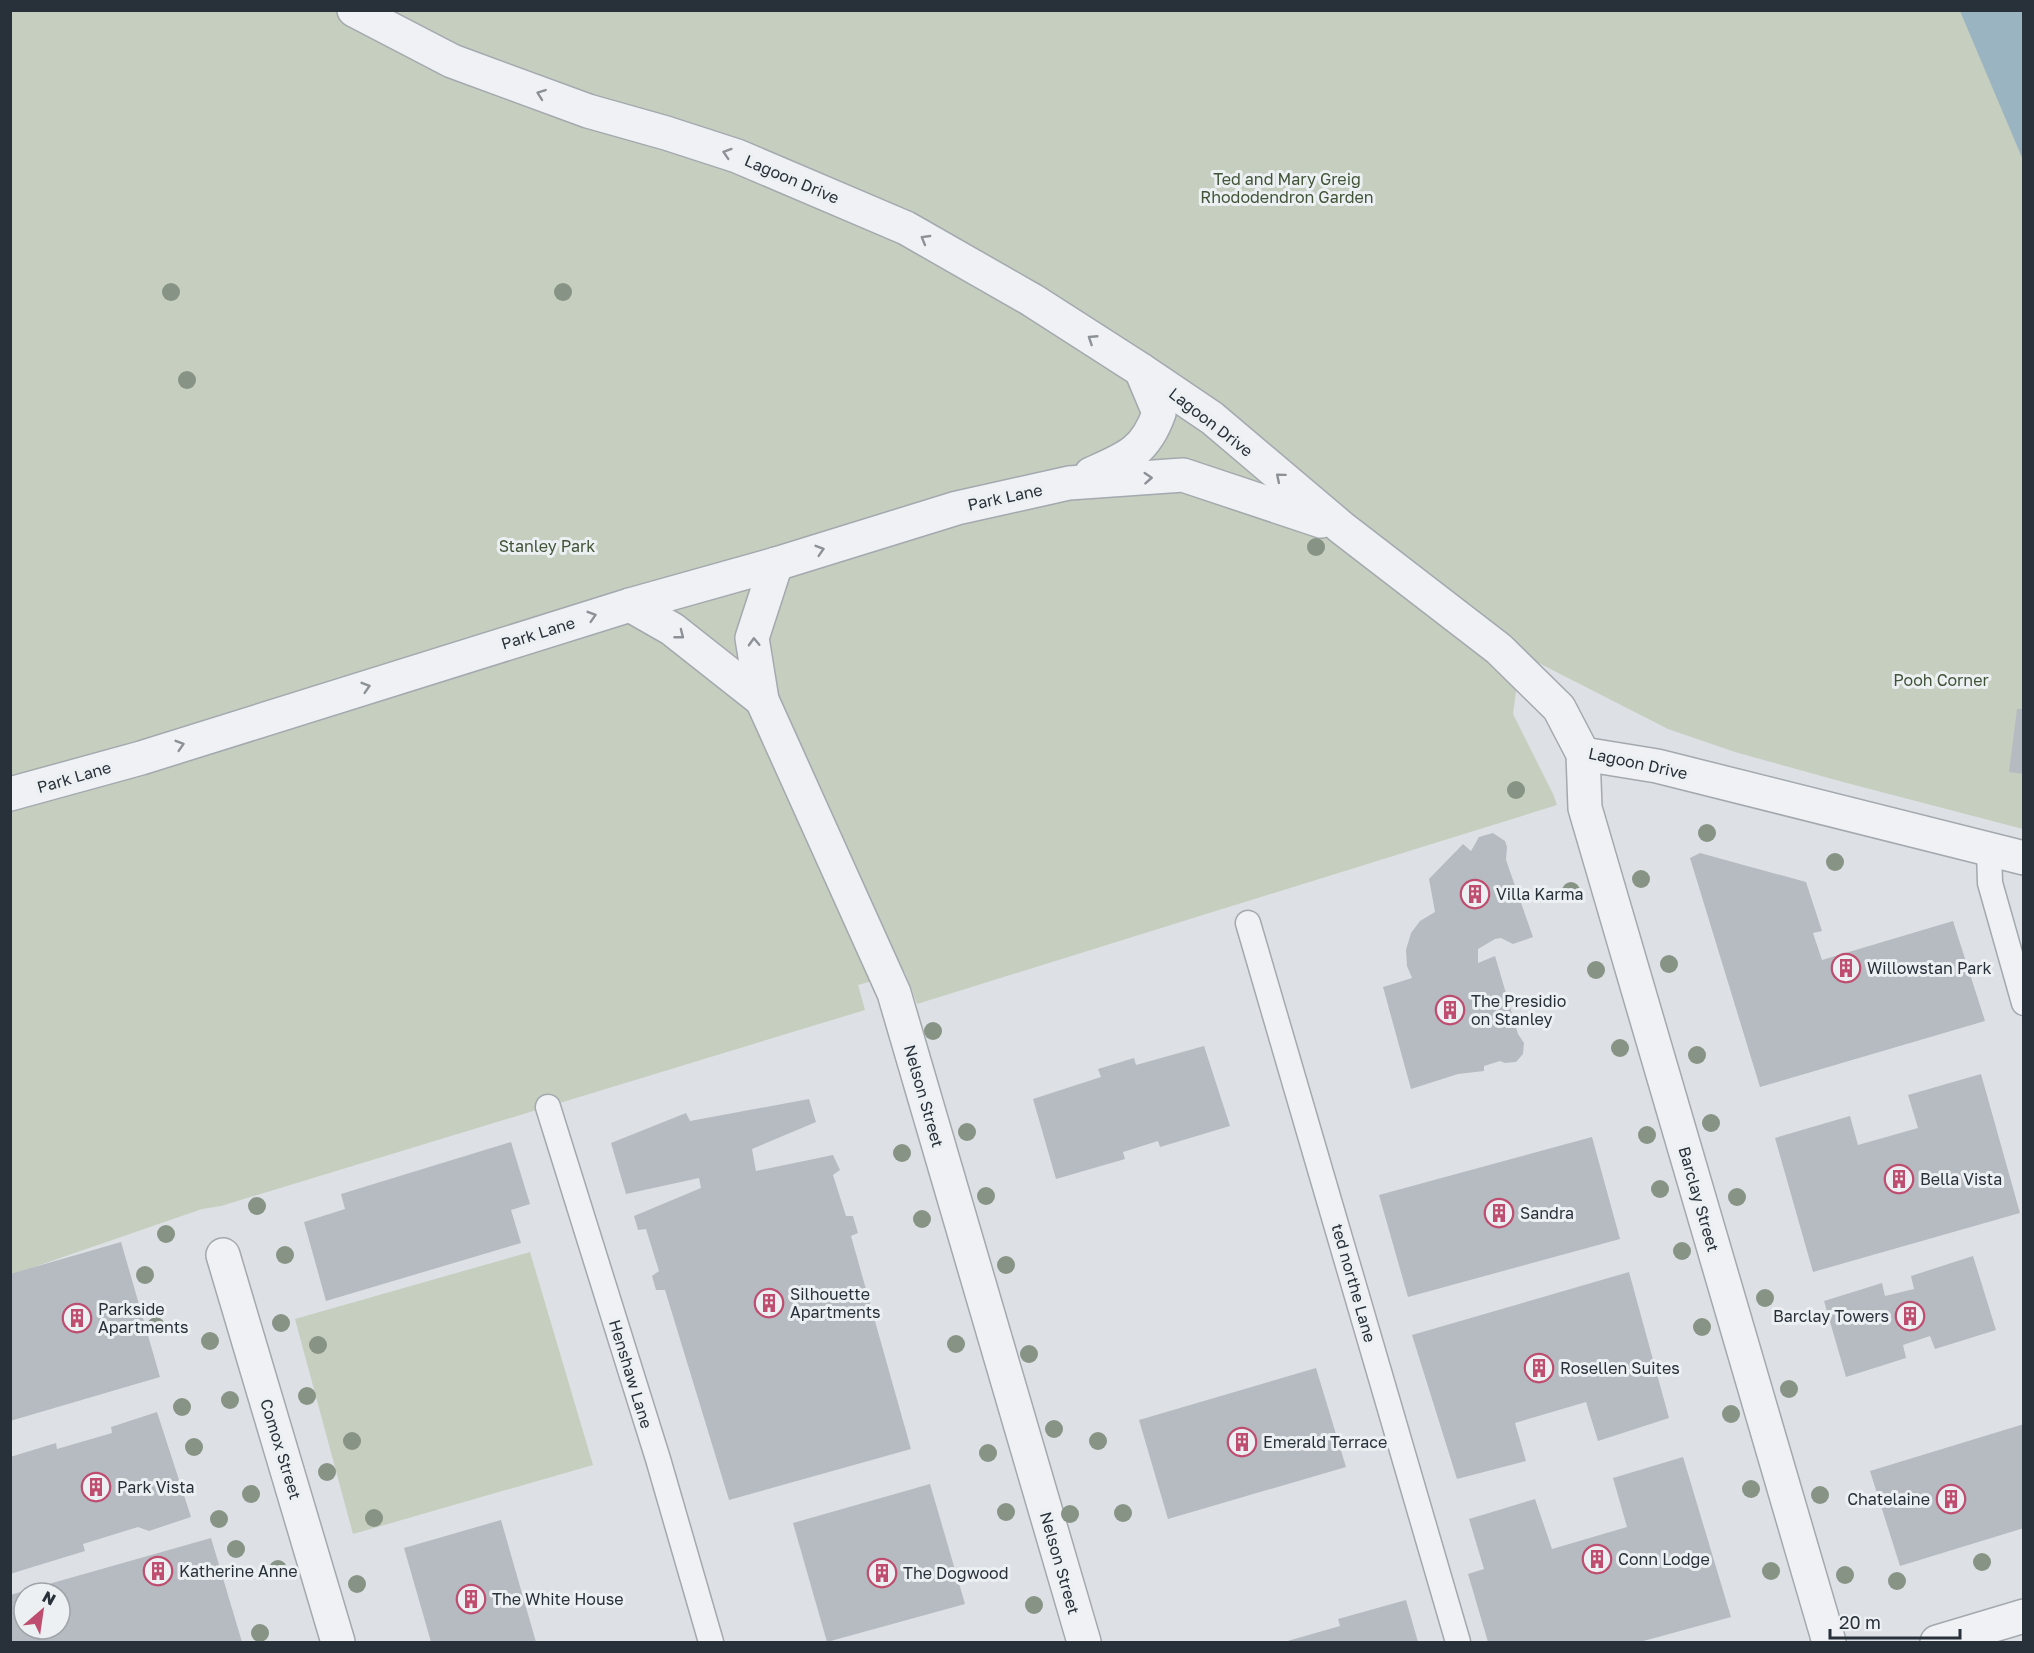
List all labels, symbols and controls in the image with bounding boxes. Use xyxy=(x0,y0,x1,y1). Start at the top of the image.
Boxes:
one-way arrow xyxy=(536,88,547,101)
one-way arrow xyxy=(722,147,733,160)
street label: Lagoon Drive xyxy=(742,150,842,208)
park label: Ted and Mary Greig Rhododendron Garden xyxy=(1200,169,1374,207)
one-way arrow xyxy=(921,235,931,246)
one-way arrow xyxy=(1088,334,1098,346)
street label: Lagoon Drive xyxy=(1165,383,1257,461)
one-way arrow xyxy=(1144,472,1153,485)
one-way arrow xyxy=(1276,473,1287,484)
street label: Park Lane xyxy=(966,479,1044,515)
park label: Stanley Park xyxy=(499,536,595,556)
one-way arrow xyxy=(814,545,825,557)
one-way arrow xyxy=(586,611,597,623)
street label: Park Lane xyxy=(499,612,577,654)
one-way arrow xyxy=(673,628,684,639)
one-way arrow xyxy=(748,638,760,647)
park label: Pooh Corner xyxy=(1893,670,1989,690)
one-way arrow xyxy=(360,682,371,694)
one-way arrow xyxy=(174,740,185,752)
street label: Lagoon Drive xyxy=(1587,743,1689,783)
street label: Park Lane xyxy=(35,757,113,797)
building icon: Villa Karma xyxy=(1459,878,1491,910)
place label: Villa Karma xyxy=(1496,884,1584,904)
building icon: Willowstan Park xyxy=(1830,952,1862,984)
place label: Willowstan Park xyxy=(1867,958,1992,978)
place label: The Presidio on Stanley xyxy=(1471,991,1566,1029)
building icon: The Presidio on Stanley xyxy=(1434,994,1466,1026)
street label: Nelson Street xyxy=(900,1042,948,1150)
street label: Barclay Street xyxy=(1674,1144,1724,1254)
building icon: Bella Vista xyxy=(1883,1163,1915,1195)
place label: Bella Vista xyxy=(1920,1169,2002,1189)
building icon: Sandra xyxy=(1483,1197,1515,1229)
place label: Sandra xyxy=(1520,1203,1574,1223)
street label: ted northe Lane xyxy=(1328,1221,1380,1345)
place label: Silhouette Apartments xyxy=(790,1284,881,1322)
building icon: Silhouette Apartments xyxy=(753,1287,785,1319)
place label: Parkside Apartments xyxy=(98,1299,189,1337)
building icon: Barclay Towers xyxy=(1894,1300,1926,1332)
building icon: Parkside Apartments xyxy=(61,1302,93,1334)
place label: Barclay Towers xyxy=(1773,1306,1889,1326)
street label: Henshaw Lane xyxy=(605,1317,657,1431)
building icon: Rosellen Suites xyxy=(1523,1352,1555,1384)
place label: Rosellen Suites xyxy=(1560,1358,1680,1378)
street label: Comox Street xyxy=(256,1396,306,1502)
building icon: Emerald Terrace xyxy=(1226,1426,1258,1458)
place label: Emerald Terrace xyxy=(1263,1432,1387,1452)
building icon: Park Vista xyxy=(80,1471,112,1503)
place label: Park Vista xyxy=(117,1477,195,1497)
building icon: Chatelaine xyxy=(1935,1483,1967,1515)
place label: Chatelaine xyxy=(1847,1489,1930,1509)
street label: Nelson Street xyxy=(1036,1509,1084,1617)
building icon: Conn Lodge xyxy=(1581,1543,1613,1575)
place label: Conn Lodge xyxy=(1618,1549,1710,1569)
building icon: Katherine Anne xyxy=(142,1555,174,1587)
building icon: The Dogwood xyxy=(866,1557,898,1589)
place label: Katherine Anne xyxy=(179,1561,298,1581)
place label: The Dogwood xyxy=(903,1563,1009,1583)
north arrow xyxy=(12,1581,72,1641)
building icon: The White House xyxy=(455,1583,487,1615)
text: N xyxy=(39,1586,59,1610)
place label: The White House xyxy=(492,1589,623,1609)
scale bar xyxy=(1830,1602,1960,1640)
text: 20 m xyxy=(1839,1611,1881,1633)

